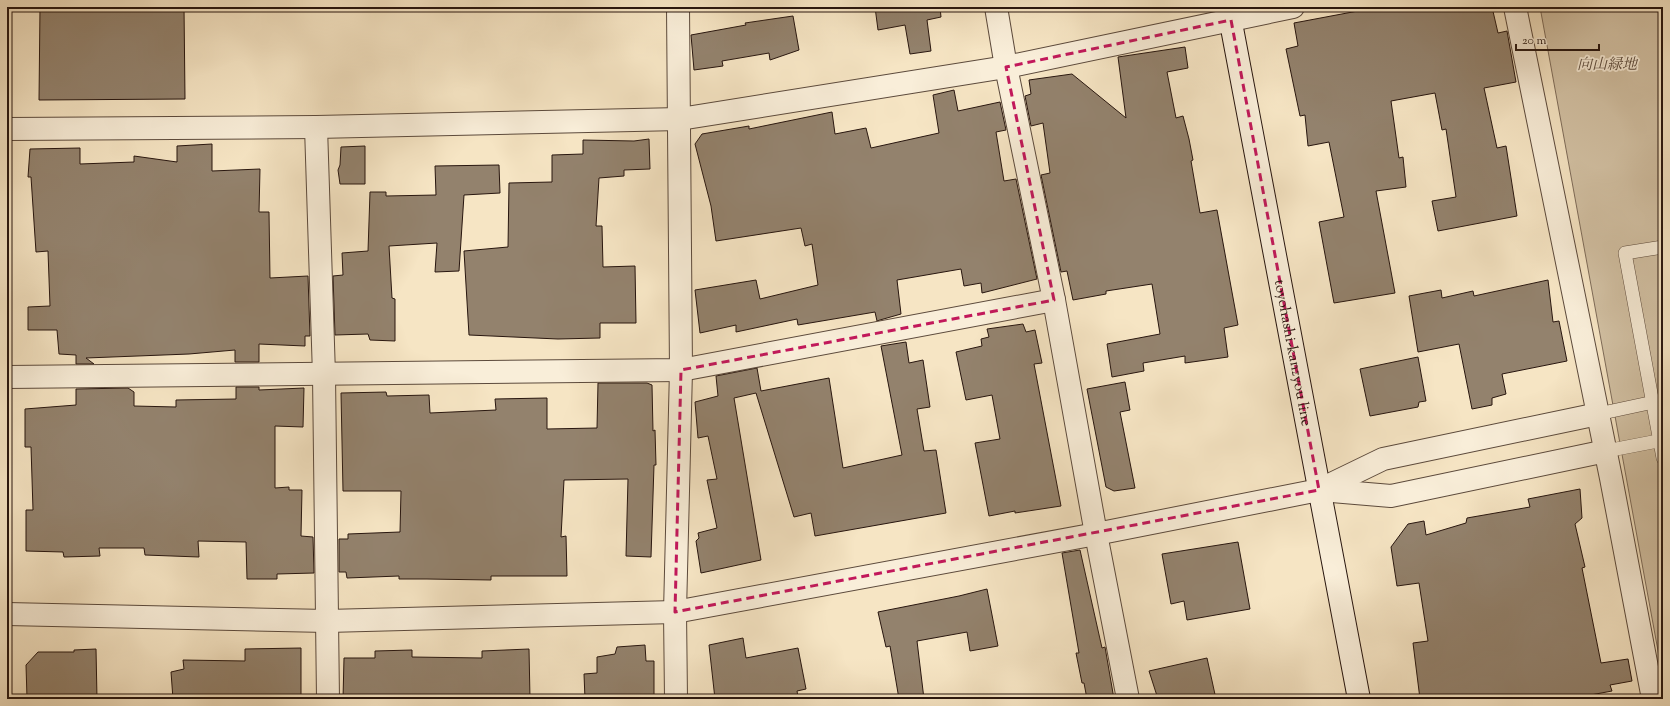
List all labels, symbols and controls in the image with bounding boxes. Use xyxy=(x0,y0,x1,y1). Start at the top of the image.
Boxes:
scale bar xyxy=(1516,26,1599,52)
text: 20 m xyxy=(1522,32,1547,50)
park label: 向山緑地 xyxy=(1577,55,1639,76)
street label: toyohashi-kanzyou line xyxy=(1268,278,1316,428)

